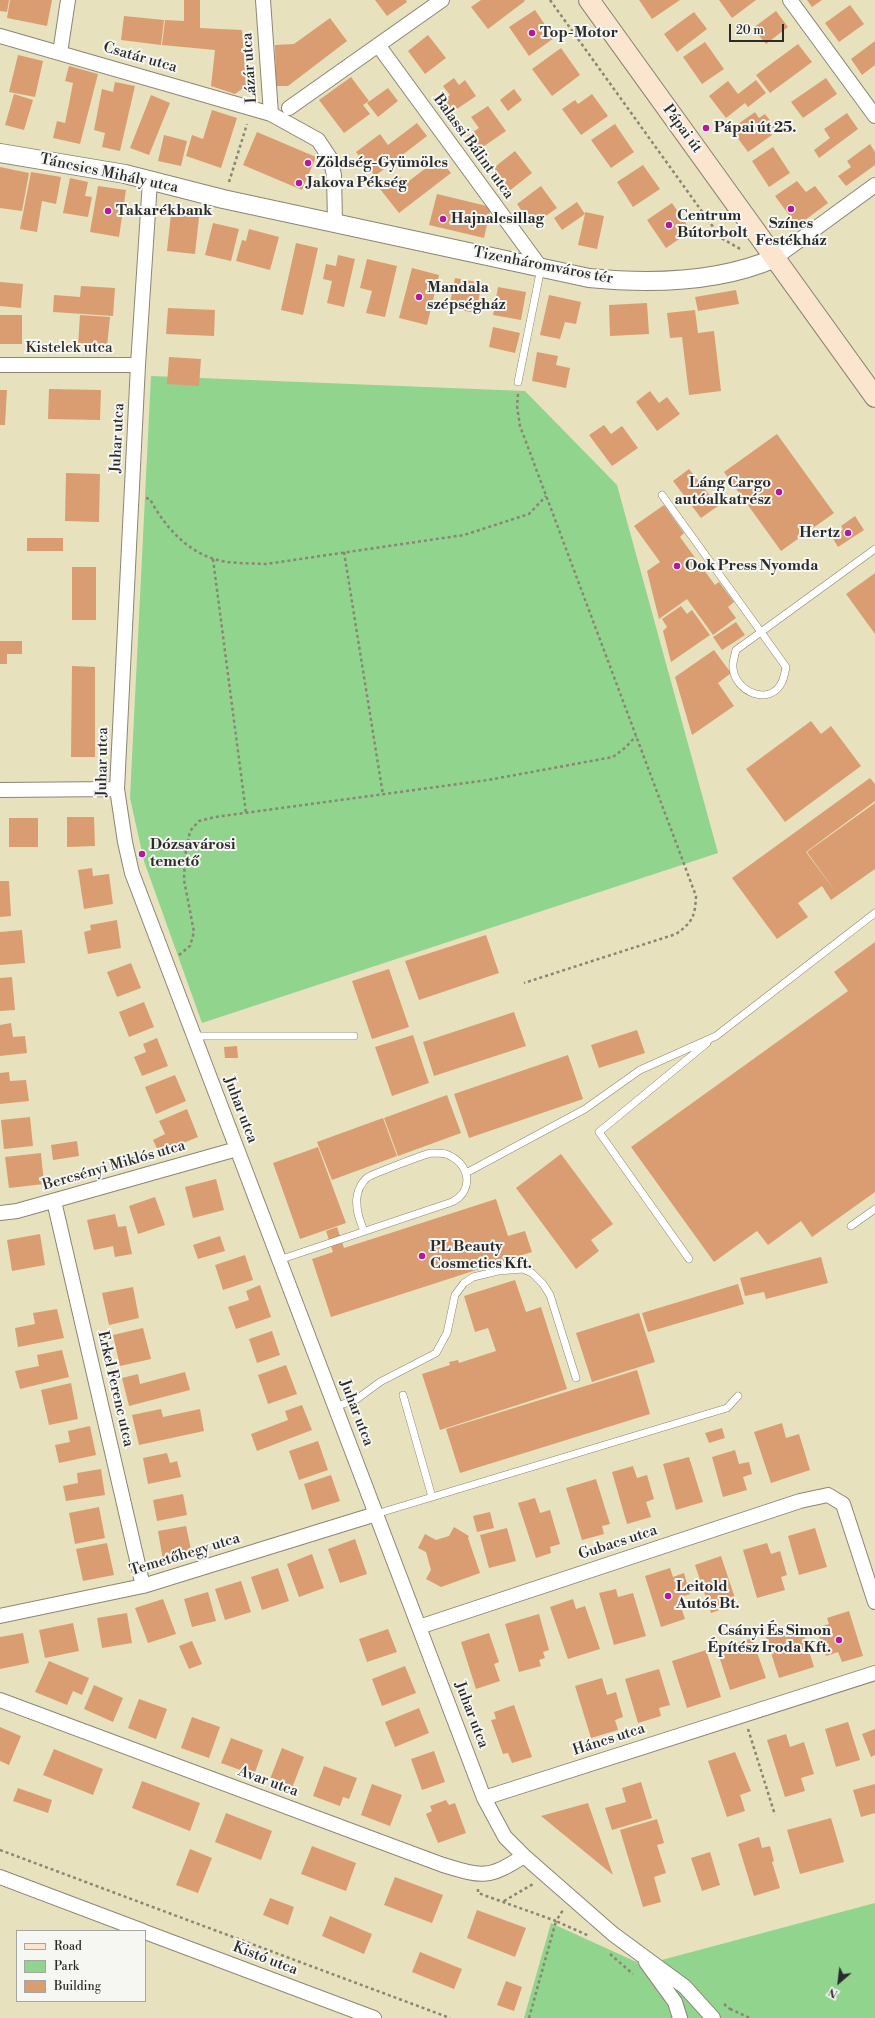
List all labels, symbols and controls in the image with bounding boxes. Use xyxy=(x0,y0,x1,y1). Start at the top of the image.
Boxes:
scale bar xyxy=(731,16,786,42)
text: 20 m xyxy=(736,23,764,38)
place label: Top-Motor xyxy=(540,24,618,42)
marker: Top-Motor xyxy=(527,28,537,38)
street label: Lázár utca xyxy=(239,32,261,104)
street label: Csatár utca xyxy=(101,39,179,77)
street label: Balassi Bálint utca xyxy=(429,91,517,203)
street label: Pápai út xyxy=(658,101,706,157)
place label: Pápai út 25. xyxy=(714,119,796,137)
marker: Pápai út 25. xyxy=(701,123,711,133)
street label: Táncsics Mihály utca xyxy=(38,151,180,197)
place label: Zöldség-Gyümölcs xyxy=(316,154,448,172)
marker: Zöldség-Gyümölcs xyxy=(303,158,313,168)
place label: Jakova Pékség xyxy=(307,174,407,192)
marker: Jakova Pékség xyxy=(294,178,304,188)
place label: Takarékbank xyxy=(116,202,212,220)
marker: Színes Festékház xyxy=(786,204,796,214)
marker: Takarékbank xyxy=(103,206,113,216)
place label: Centrum Bútorbolt xyxy=(677,207,748,242)
place label: Hajnalcsillag xyxy=(451,210,544,228)
marker: Hajnalcsillag xyxy=(438,214,448,224)
place label: Színes Festékház xyxy=(755,215,827,250)
marker: Centrum Bútorbolt xyxy=(664,220,674,230)
street label: Tizenháromváros tér xyxy=(472,244,614,288)
place label: Mandala szépségház xyxy=(427,279,506,314)
marker: Mandala szépségház xyxy=(414,292,424,302)
street label: Kistelek utca xyxy=(25,339,113,357)
street label: Juhar utca xyxy=(107,403,129,473)
place label: Láng Cargo autóalkatrész xyxy=(674,474,771,509)
marker: Láng Cargo autóalkatrész xyxy=(774,487,784,497)
place label: Hertz xyxy=(799,524,840,542)
marker: Hertz xyxy=(843,528,853,538)
place label: Ook Press Nyomda xyxy=(685,557,818,575)
marker: Ook Press Nyomda xyxy=(672,561,682,571)
street label: Juhar utca xyxy=(93,727,113,797)
place label: Dózsavárosi temető xyxy=(150,836,236,871)
marker: Dózsavárosi temető xyxy=(137,849,147,859)
street label: Juhar utca xyxy=(219,1074,261,1146)
street label: Bercsényi Miklós utca xyxy=(41,1137,187,1195)
place label: PL Beauty Cosmetics Kft. xyxy=(430,1238,532,1273)
marker: PL Beauty Cosmetics Kft. xyxy=(417,1251,427,1261)
street label: Erkel Ferenc utca xyxy=(93,1329,137,1449)
street label: Juhar utca xyxy=(335,1377,377,1449)
street label: Gubacs utca xyxy=(576,1522,660,1564)
street label: Temetőhegy utca xyxy=(128,1530,242,1580)
place label: Leitold Autós Bt. xyxy=(676,1578,740,1613)
marker: Leitold Autós Bt. xyxy=(663,1591,673,1601)
place label: Csányi És Simon Építész Iroda Kft. xyxy=(707,1622,831,1657)
marker: Csányi És Simon Építész Iroda Kft. xyxy=(834,1635,844,1645)
street label: Juhar utca xyxy=(450,1679,492,1751)
street label: Háncs utca xyxy=(571,1720,647,1760)
street label: Avar utca xyxy=(235,1763,301,1801)
legend xyxy=(16,1930,146,2002)
street label: Kistó utca xyxy=(230,1938,300,1980)
text: Road xyxy=(54,1939,82,1954)
text: Park xyxy=(54,1959,79,1974)
north arrow xyxy=(819,1962,859,2002)
text: Building xyxy=(54,1979,101,1994)
text: N xyxy=(826,1984,841,2001)

